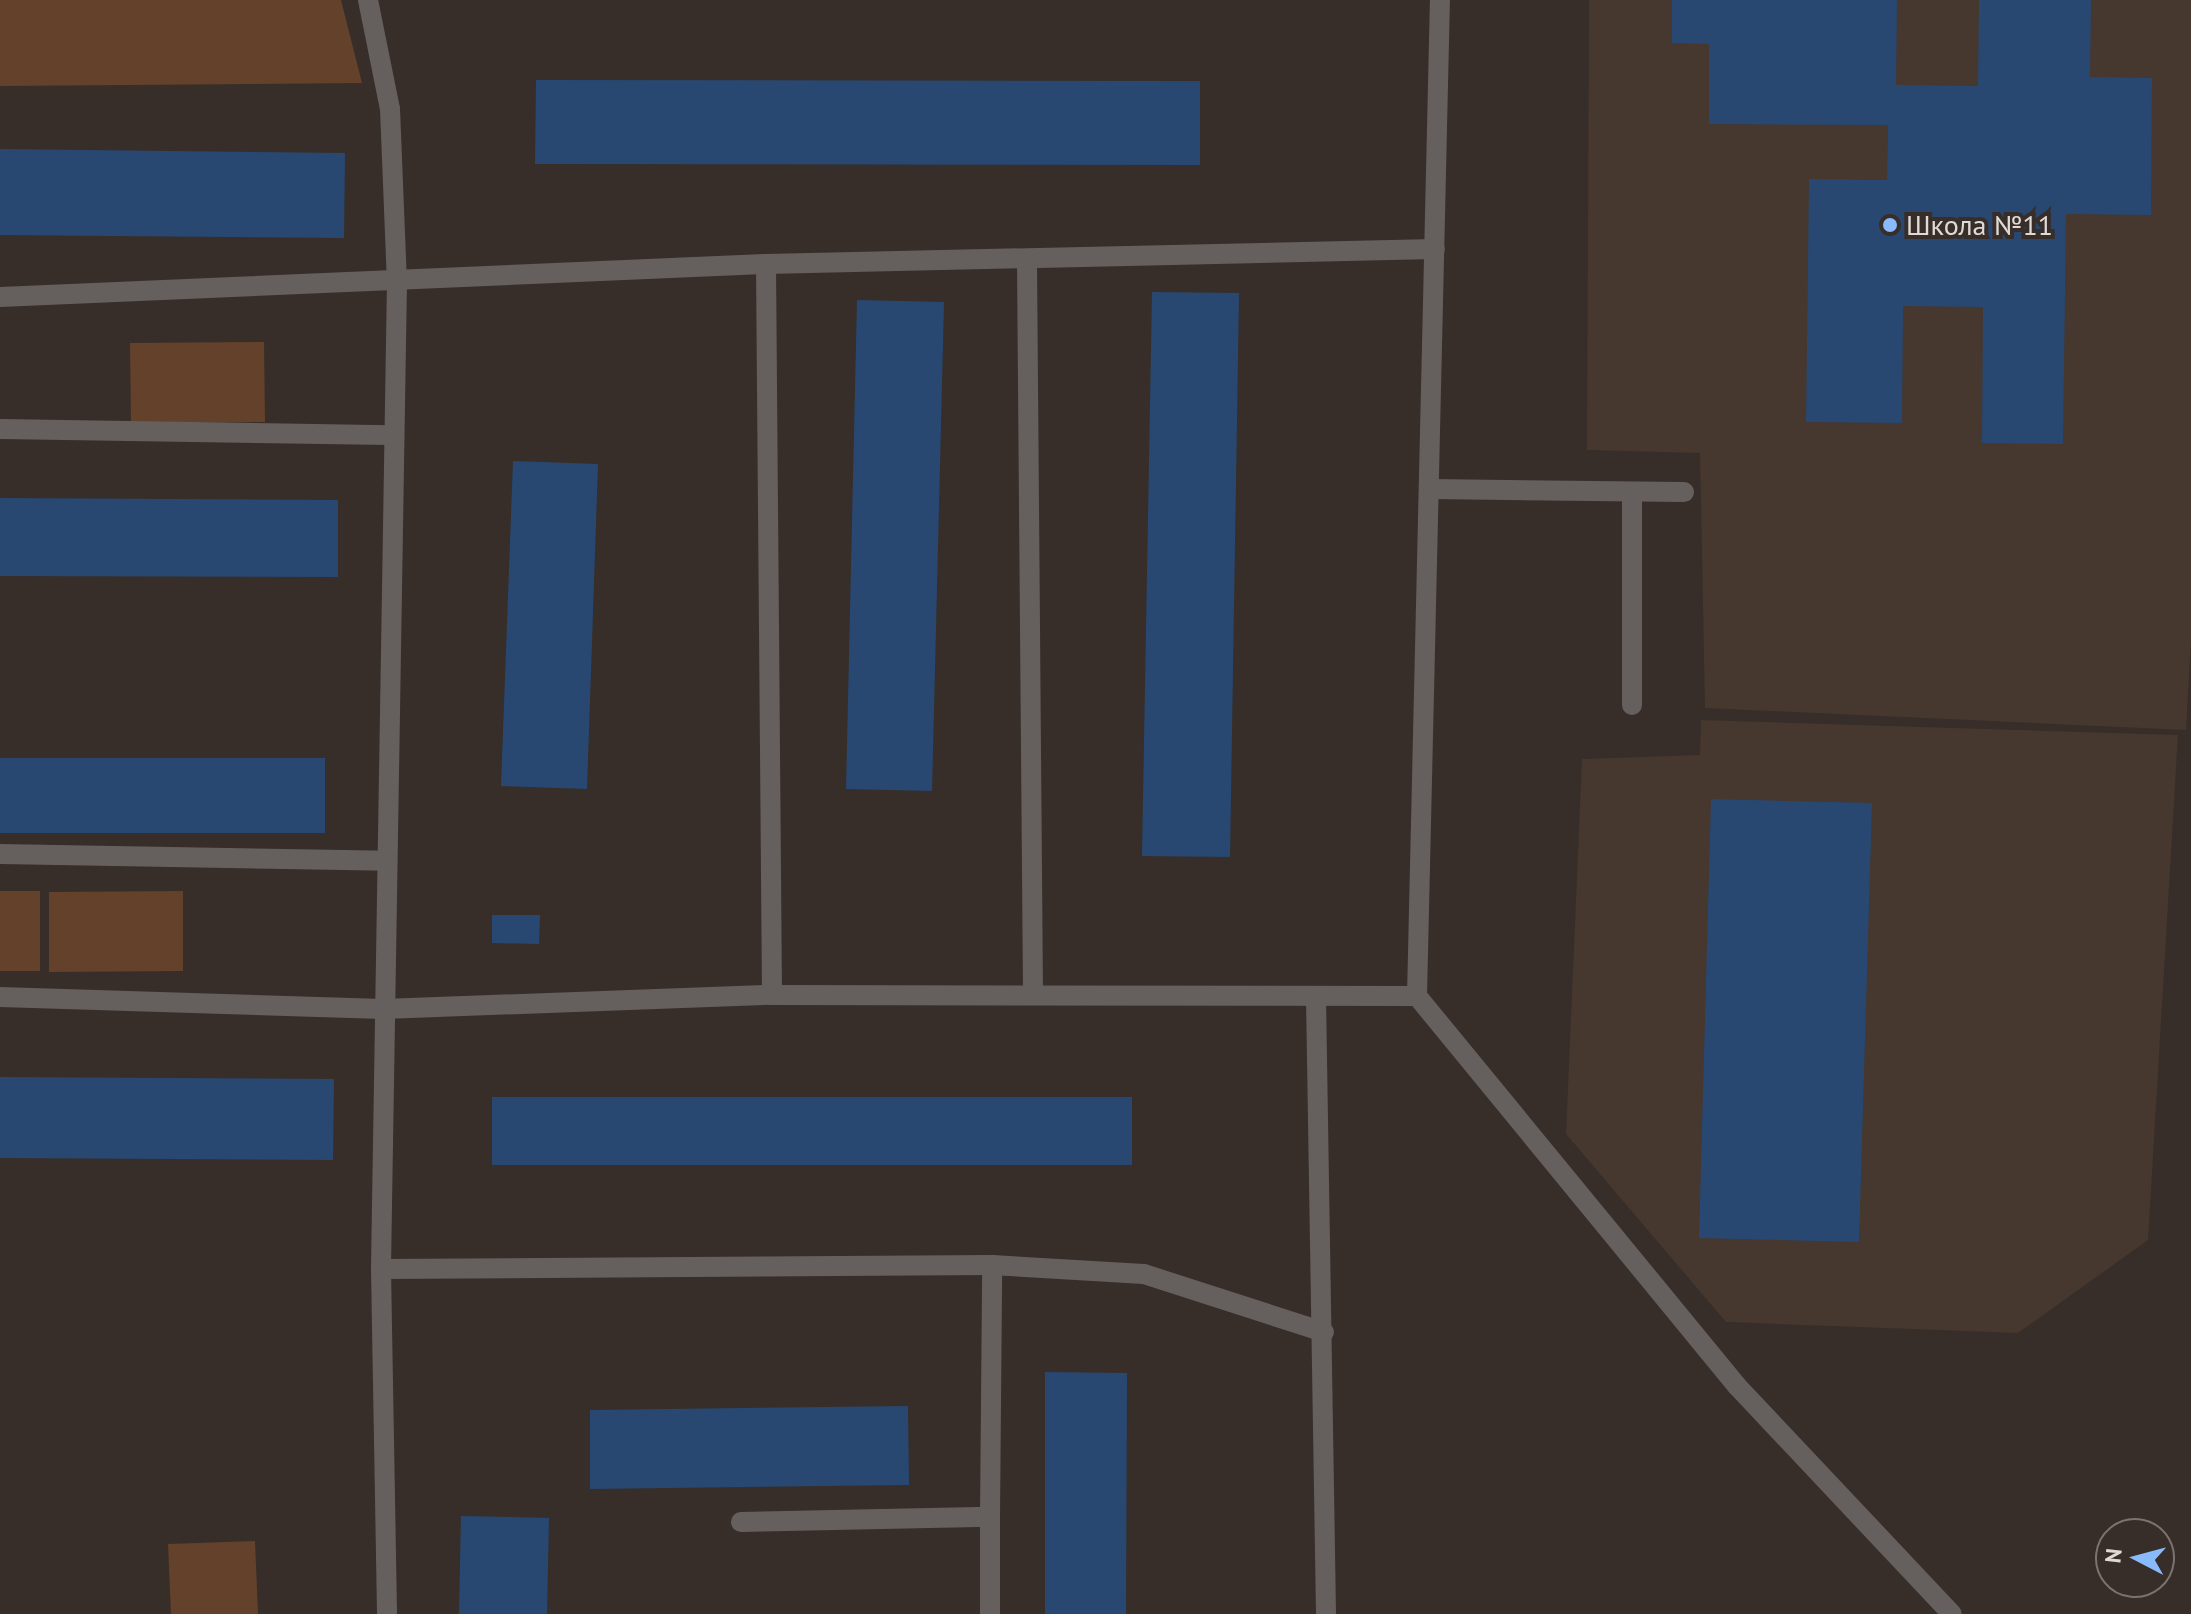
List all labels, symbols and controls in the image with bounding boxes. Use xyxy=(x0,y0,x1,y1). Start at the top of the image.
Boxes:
place label: Школа №11 xyxy=(1906,208,2053,242)
marker: Школа №11 xyxy=(1881,216,1899,234)
north arrow xyxy=(2095,1518,2175,1598)
text: N xyxy=(2098,1547,2128,1564)

